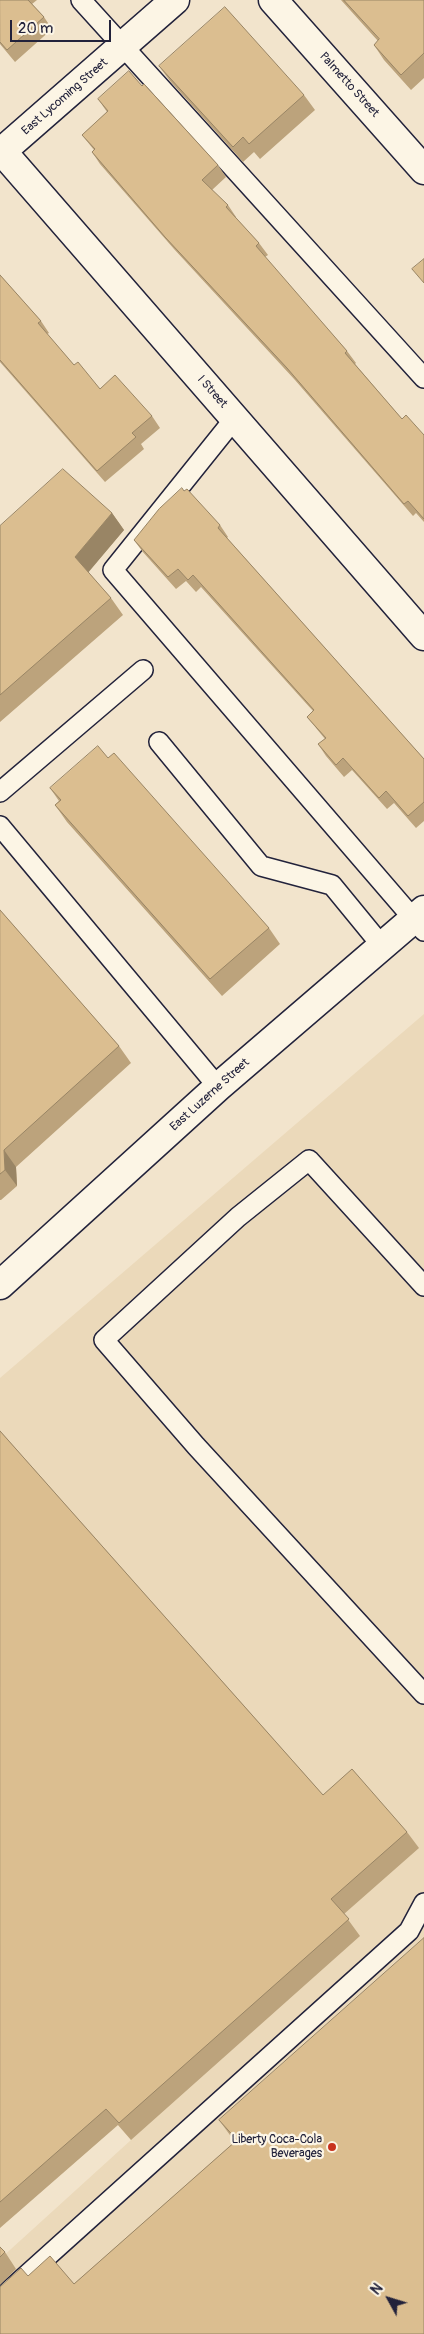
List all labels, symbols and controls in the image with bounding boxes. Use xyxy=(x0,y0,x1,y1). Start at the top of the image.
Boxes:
scale bar xyxy=(12,10,114,42)
text: 20 m xyxy=(18,19,53,38)
street label: Palmetto Street xyxy=(316,50,382,120)
street label: East Lycoming Street xyxy=(19,56,111,138)
street label: I Street xyxy=(194,373,230,411)
street label: East Luzerne Street xyxy=(167,1056,253,1134)
place label: Liberty Coca-Cola Beverages xyxy=(232,2133,322,2161)
marker: Liberty Coca-Cola Beverages xyxy=(326,2141,338,2153)
north arrow xyxy=(364,2274,414,2324)
text: N xyxy=(367,2280,387,2298)

